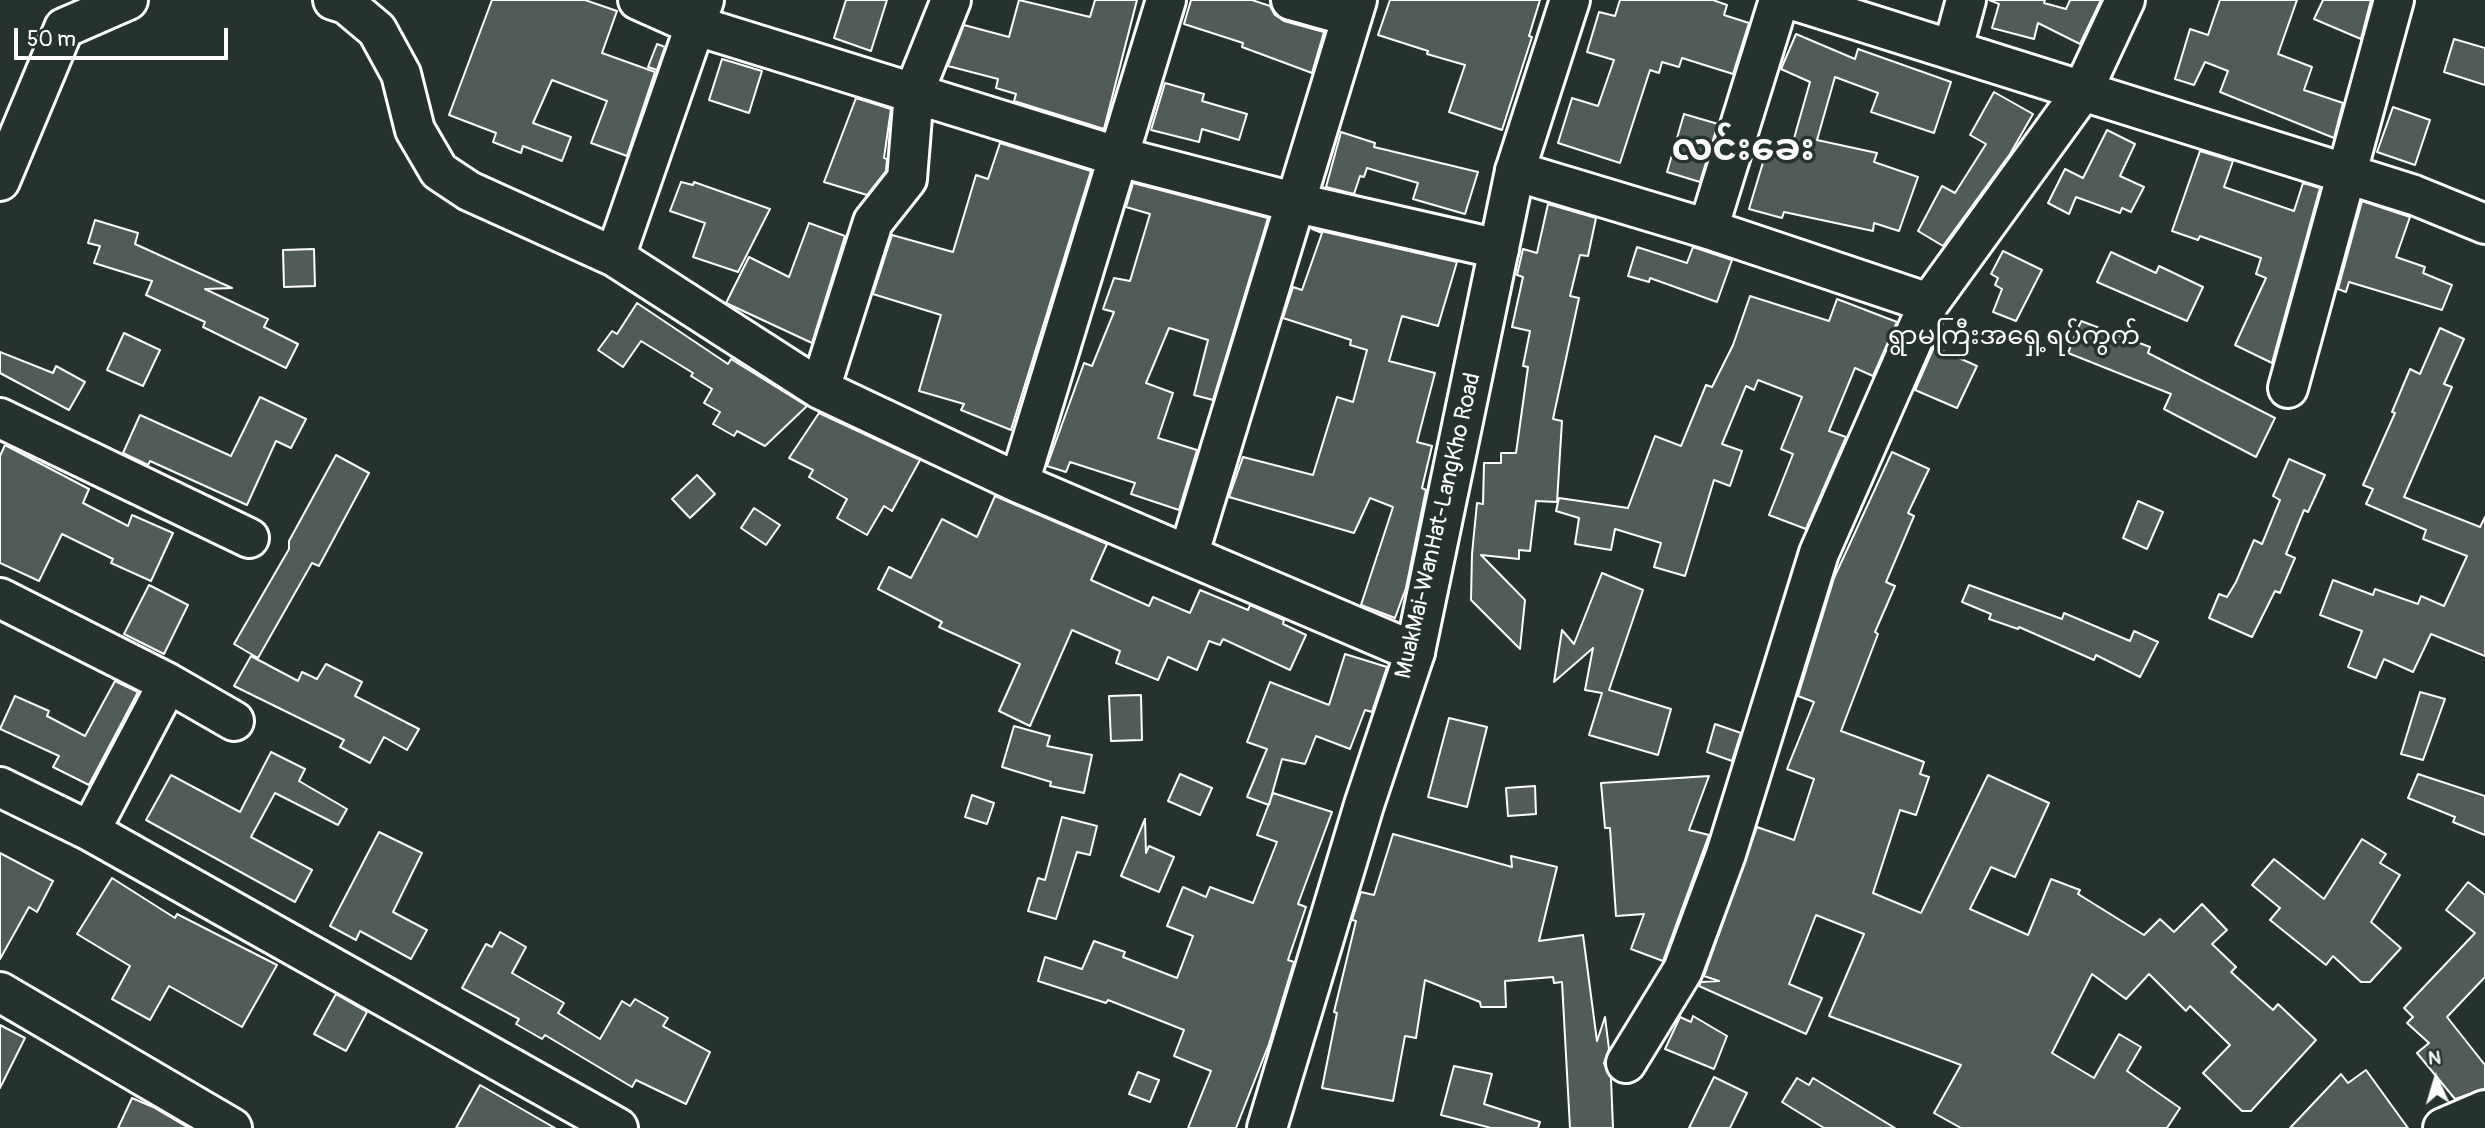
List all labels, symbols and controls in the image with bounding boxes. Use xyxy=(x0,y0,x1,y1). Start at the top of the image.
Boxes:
scale bar xyxy=(18,14,231,58)
text: 50 m xyxy=(27,26,76,53)
district label: လင်းခေး xyxy=(1671,129,1815,173)
district label: ရွာမကြီးအရှေ့ရပ်ကွက် xyxy=(1888,321,2140,353)
street label: MuakMai-WanHat-LangKho Road xyxy=(1390,370,1488,682)
north arrow xyxy=(2401,1044,2471,1114)
text: N xyxy=(2427,1046,2442,1070)

